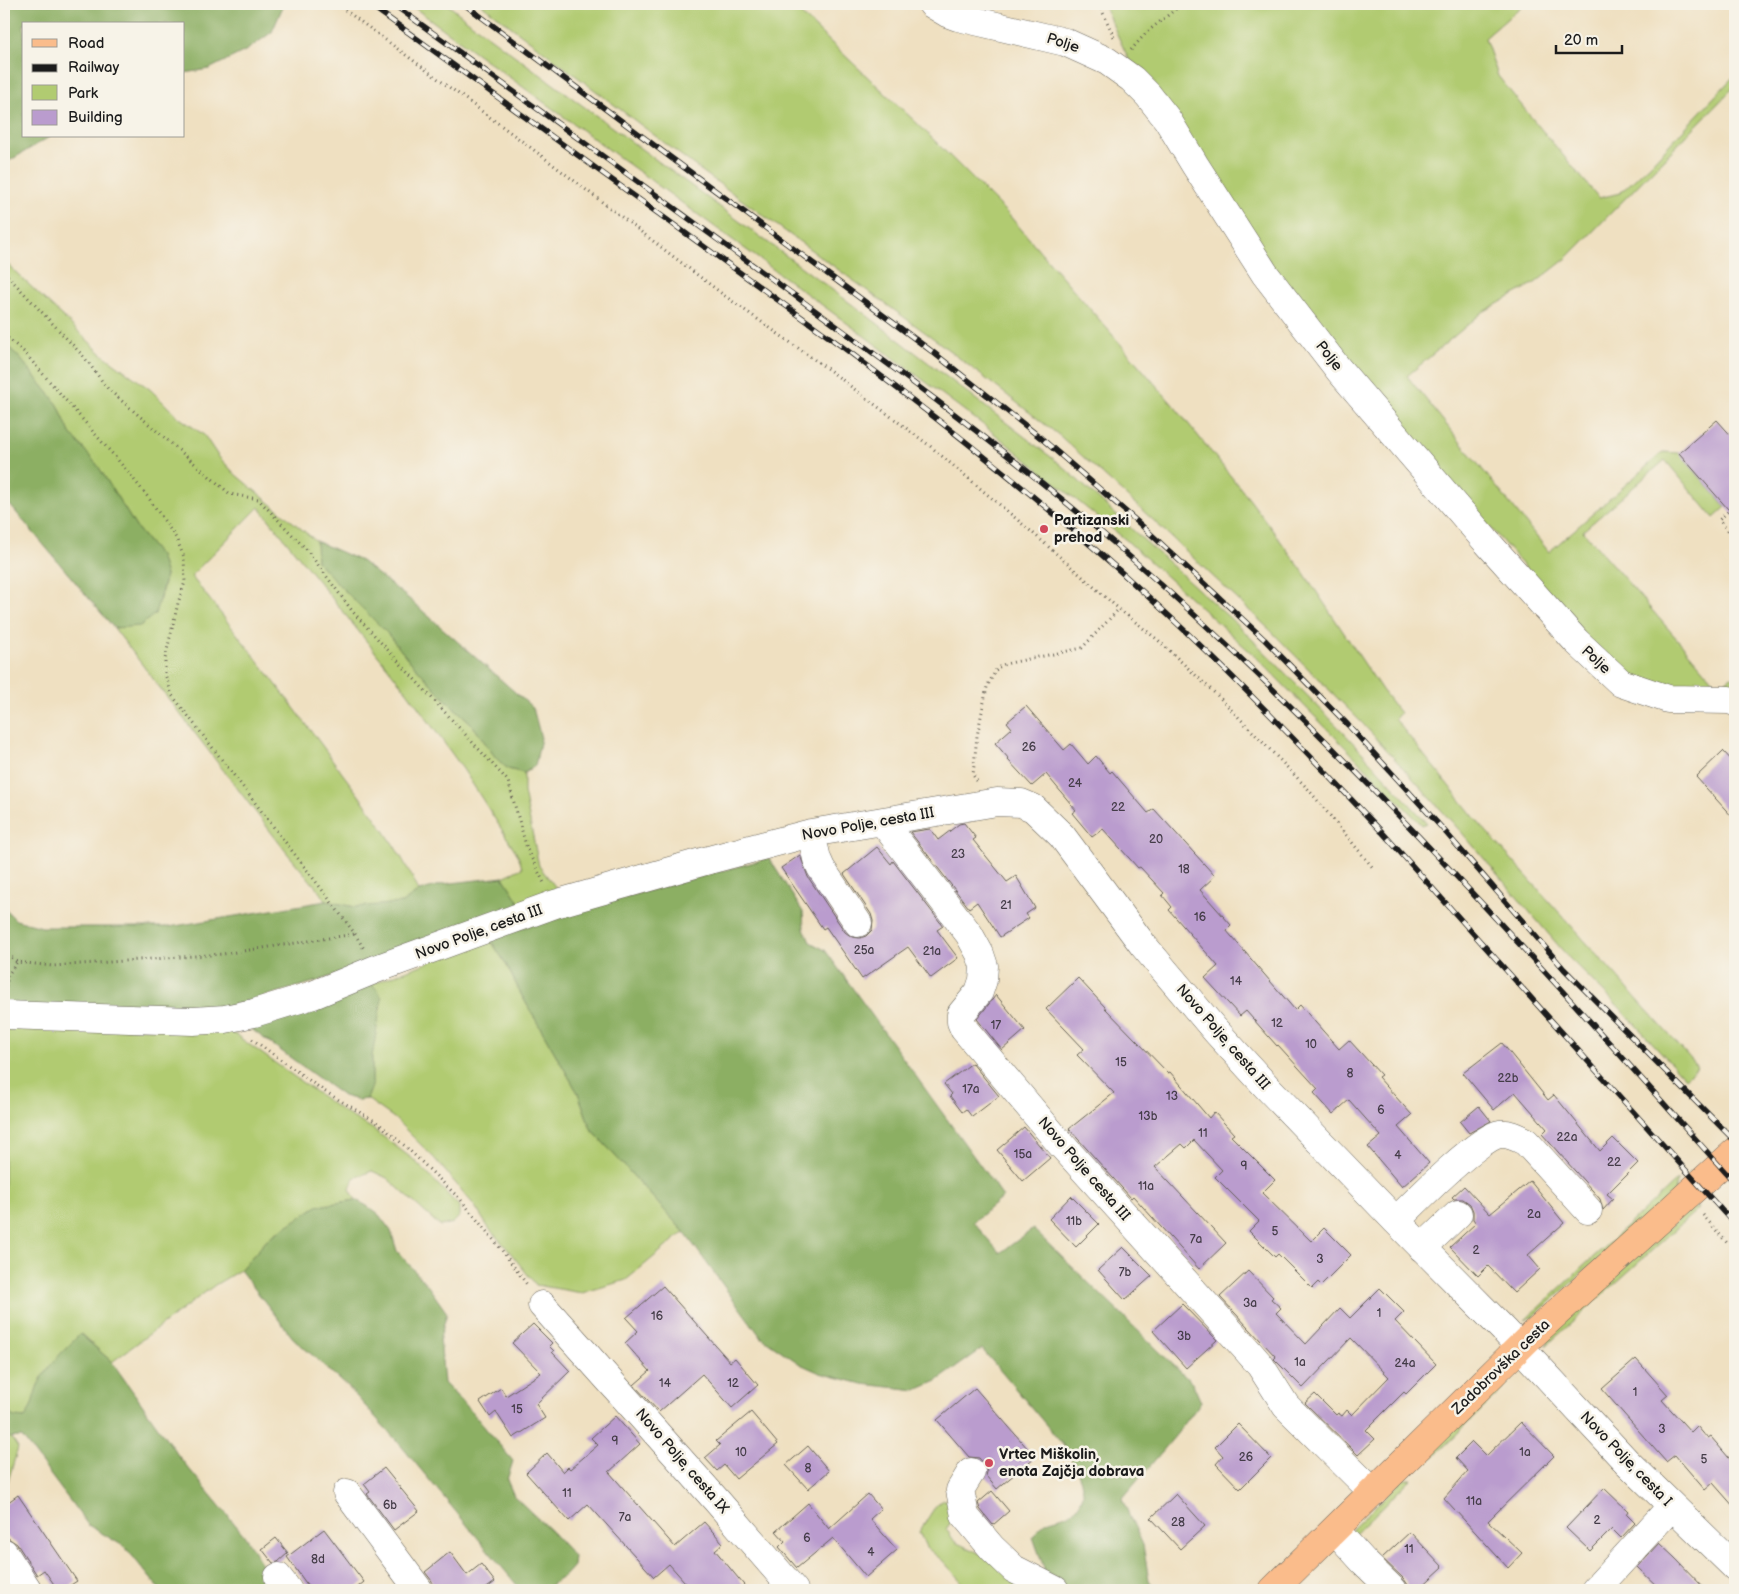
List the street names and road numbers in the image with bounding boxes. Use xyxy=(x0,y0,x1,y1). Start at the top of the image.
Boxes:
street label: Polje xyxy=(1044,29,1082,57)
street label: Polje xyxy=(1311,337,1347,375)
street label: Polje xyxy=(1577,642,1615,678)
street label: Novo Polje, cesta III xyxy=(800,803,936,845)
street label: Novo Polje, cesta III xyxy=(413,900,545,964)
street label: Novo Polje, cesta III xyxy=(1172,980,1274,1094)
street label: Novo Polje cesta III xyxy=(1034,1113,1135,1225)
street label: Zadobrovška cesta xyxy=(1447,1315,1554,1419)
street label: Novo Polje, cesta IX xyxy=(631,1405,733,1518)
street label: Novo Polje, cesta I xyxy=(1576,1408,1676,1511)

